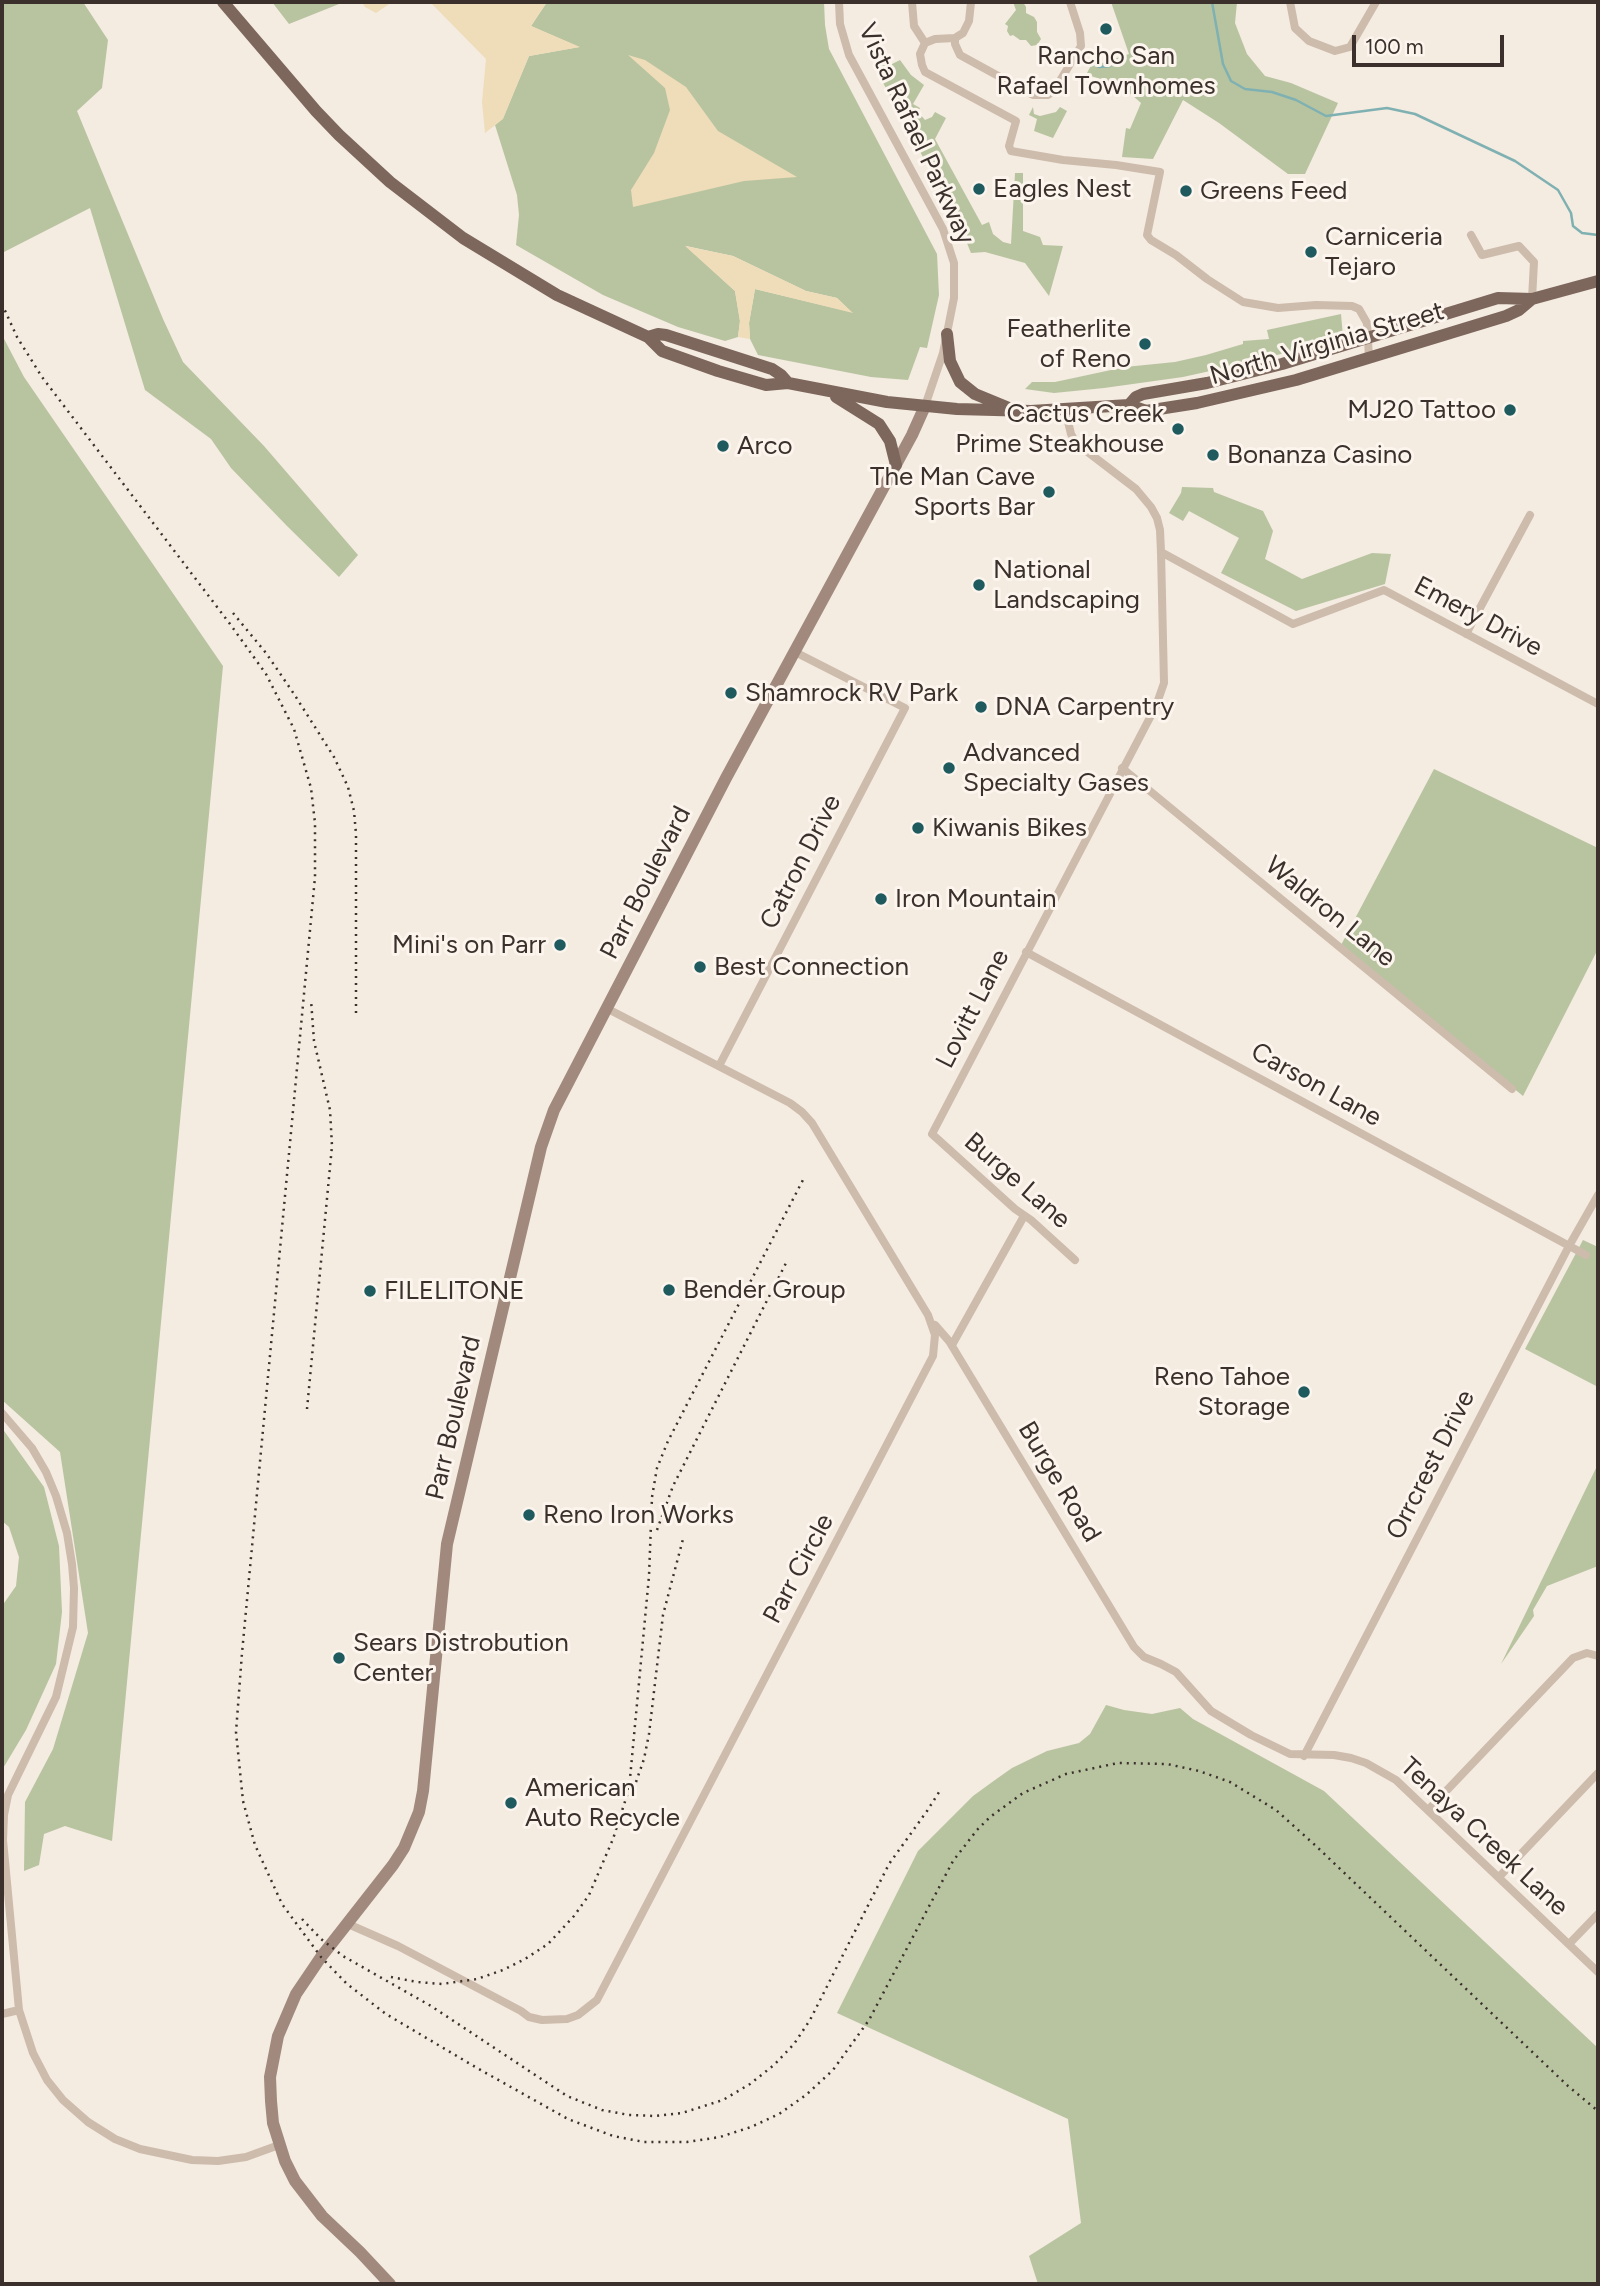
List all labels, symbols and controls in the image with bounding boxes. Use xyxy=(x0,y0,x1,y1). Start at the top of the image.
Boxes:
street label: Vista Rafael Parkway xyxy=(851,18,981,250)
marker: Rancho San Rafael Townhomes xyxy=(1098,21,1114,37)
scale bar xyxy=(1355,21,1507,65)
text: 100 m xyxy=(1365,34,1424,59)
place label: Rancho San Rafael Townhomes xyxy=(996,40,1216,102)
place label: Eagles Nest xyxy=(993,173,1132,205)
place label: Greens Feed xyxy=(1200,175,1348,207)
marker: Eagles Nest xyxy=(971,181,987,197)
marker: Greens Feed xyxy=(1178,183,1194,199)
place label: Carniceria Tejaro xyxy=(1325,221,1443,282)
marker: Carniceria Tejaro xyxy=(1303,244,1319,260)
street label: North Virginia Street xyxy=(1206,296,1448,392)
place label: Featherlite of Reno xyxy=(1007,313,1131,374)
marker: Featherlite of Reno xyxy=(1137,336,1153,352)
place label: MJ20 Tattoo xyxy=(1347,394,1496,426)
place label: Cactus Creek Prime Steakhouse xyxy=(955,398,1164,460)
marker: MJ20 Tattoo xyxy=(1502,402,1518,418)
marker: Cactus Creek Prime Steakhouse xyxy=(1170,421,1186,437)
place label: Arco xyxy=(737,430,793,462)
marker: Arco xyxy=(715,438,731,454)
place label: Bonanza Casino xyxy=(1227,439,1412,471)
marker: Bonanza Casino xyxy=(1205,447,1221,463)
place label: The Man Cave Sports Bar xyxy=(870,461,1035,522)
marker: The Man Cave Sports Bar xyxy=(1041,484,1057,500)
place label: National Landscaping xyxy=(993,554,1140,616)
street label: Emery Drive xyxy=(1409,570,1547,664)
marker: National Landscaping xyxy=(971,577,987,593)
place label: Shamrock RV Park xyxy=(745,677,958,709)
marker: Shamrock RV Park xyxy=(723,685,739,701)
place label: DNA Carpentry xyxy=(995,691,1174,723)
marker: DNA Carpentry xyxy=(973,699,989,715)
place label: Advanced Specialty Gases xyxy=(963,737,1149,798)
marker: Advanced Specialty Gases xyxy=(941,760,957,776)
street label: Catron Drive xyxy=(754,790,848,934)
street label: Parr Boulevard xyxy=(594,801,698,965)
place label: Kiwanis Bikes xyxy=(932,812,1087,844)
marker: Kiwanis Bikes xyxy=(910,820,926,836)
street label: Waldron Lane xyxy=(1259,850,1401,974)
place label: Iron Mountain xyxy=(895,883,1056,915)
marker: Iron Mountain xyxy=(873,891,889,907)
place label: Mini's on Parr xyxy=(392,929,546,961)
marker: Mini's on Parr xyxy=(552,937,568,953)
street label: Lovitt Lane xyxy=(930,944,1016,1074)
place label: Best Connection xyxy=(714,951,909,983)
marker: Best Connection xyxy=(692,959,708,975)
street label: Carson Lane xyxy=(1245,1036,1387,1134)
street label: Burge Lane xyxy=(958,1126,1076,1236)
place label: Bender Group xyxy=(683,1274,846,1306)
place label: FILELITONE xyxy=(384,1275,525,1307)
marker: Bender Group xyxy=(661,1282,677,1298)
marker: FILELITONE xyxy=(362,1283,378,1299)
street label: Parr Boulevard xyxy=(420,1333,488,1503)
place label: Reno Tahoe Storage xyxy=(1154,1361,1290,1422)
marker: Reno Tahoe Storage xyxy=(1296,1384,1312,1400)
street label: Orrcrest Drive xyxy=(1380,1385,1482,1545)
street label: Burge Road xyxy=(1011,1416,1107,1548)
place label: Reno Iron Works xyxy=(543,1499,734,1531)
marker: Reno Iron Works xyxy=(521,1507,537,1523)
street label: Parr Circle xyxy=(757,1509,841,1629)
place label: Sears Distrobution Center xyxy=(353,1627,569,1688)
marker: Sears Distrobution Center xyxy=(331,1650,347,1666)
street label: Tenaya Creek Lane xyxy=(1394,1751,1574,1923)
place label: American Auto Recycle xyxy=(525,1772,680,1834)
marker: American Auto Recycle xyxy=(503,1795,519,1811)

